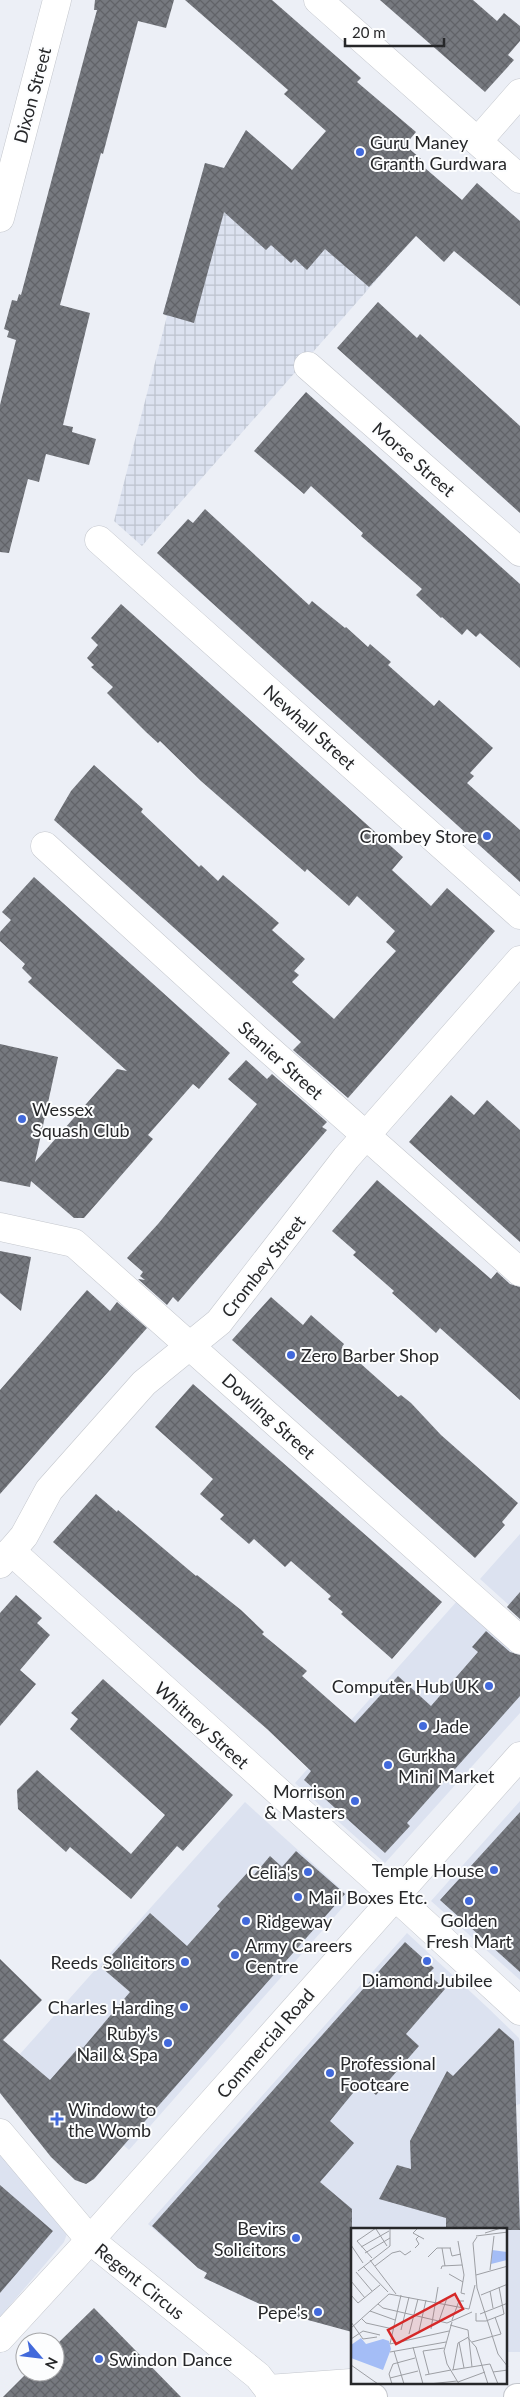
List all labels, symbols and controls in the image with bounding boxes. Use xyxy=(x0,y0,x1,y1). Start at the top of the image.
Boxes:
scale bar xyxy=(345,15,444,47)
text: 20 m xyxy=(352,23,386,41)
street label: Dixon Street xyxy=(9,44,56,145)
place label: Guru Maney Granth Gurdwara xyxy=(370,131,507,174)
marker: Guru Maney Granth Gurdwara xyxy=(354,146,366,158)
street label: Morse Street xyxy=(368,417,460,501)
street label: Newhall Street xyxy=(259,680,361,775)
place label: Crombey Store xyxy=(359,825,477,847)
marker: Crombey Store xyxy=(481,830,493,842)
street label: Stanier Street xyxy=(234,1016,328,1104)
place label: Wessex Squash Club xyxy=(32,1098,130,1141)
marker: Wessex Squash Club xyxy=(16,1113,28,1125)
street label: Crombey Street xyxy=(216,1210,310,1321)
place label: Zero Barber Shop xyxy=(301,1344,439,1366)
marker: Zero Barber Shop xyxy=(285,1349,297,1361)
street label: Dowling Street xyxy=(218,1368,321,1464)
place label: Computer Hub UK xyxy=(332,1675,479,1697)
street label: Whitney Street xyxy=(150,1677,254,1774)
marker: Computer Hub UK xyxy=(483,1680,495,1692)
place label: Jade xyxy=(433,1715,469,1737)
marker: Jade xyxy=(417,1720,429,1732)
place label: Gurkha Mini Market xyxy=(398,1744,495,1787)
marker: Gurkha Mini Market xyxy=(382,1759,394,1771)
place label: Morrison & Masters xyxy=(264,1780,345,1823)
marker: Morrison & Masters xyxy=(349,1795,361,1807)
place label: Temple House xyxy=(372,1859,484,1881)
place label: Celia's xyxy=(248,1861,298,1883)
marker: Temple House xyxy=(488,1864,500,1876)
marker: Celia's xyxy=(302,1866,314,1878)
place label: Mail Boxes Etc. xyxy=(308,1886,428,1908)
marker: Mail Boxes Etc. xyxy=(292,1891,304,1903)
marker: Golden Fresh Mart xyxy=(463,1895,475,1907)
place label: Golden Fresh Mart xyxy=(426,1909,513,1952)
place label: Ridgeway xyxy=(256,1910,333,1932)
marker: Ridgeway xyxy=(240,1915,252,1927)
place label: Army Careers Centre xyxy=(245,1934,352,1977)
marker: Army Careers Centre xyxy=(229,1949,241,1961)
place label: Reeds Solicitors xyxy=(51,1951,175,1973)
marker: Diamond Jubilee xyxy=(421,1955,433,1967)
marker: Reeds Solicitors xyxy=(179,1956,191,1968)
place label: Diamond Jubilee xyxy=(361,1969,493,1991)
street label: Commercial Road xyxy=(211,1984,319,2102)
place label: Charles Harding xyxy=(48,1996,174,2018)
marker: Charles Harding xyxy=(178,2001,190,2013)
place label: Ruby's Nail & Spa xyxy=(76,2022,158,2065)
marker: Ruby's Nail & Spa xyxy=(162,2037,174,2049)
place label: Professional Footcare xyxy=(340,2052,436,2095)
marker: Professional Footcare xyxy=(324,2067,336,2079)
place label: Window to the Womb xyxy=(68,2098,156,2141)
marker: Window to the Womb xyxy=(50,2112,64,2126)
place label: Bevirs Solicitors xyxy=(214,2217,286,2260)
inset map xyxy=(351,2228,508,2384)
marker: Bevirs Solicitors xyxy=(290,2232,302,2244)
street label: Regent Circus xyxy=(91,2238,189,2324)
place label: Pepe's xyxy=(258,2301,308,2323)
marker: Pepe's xyxy=(312,2306,324,2318)
north arrow xyxy=(15,2332,65,2382)
place label: Swindon Dance xyxy=(109,2348,232,2370)
marker: Swindon Dance xyxy=(93,2353,105,2365)
text: N xyxy=(42,2355,62,2372)

